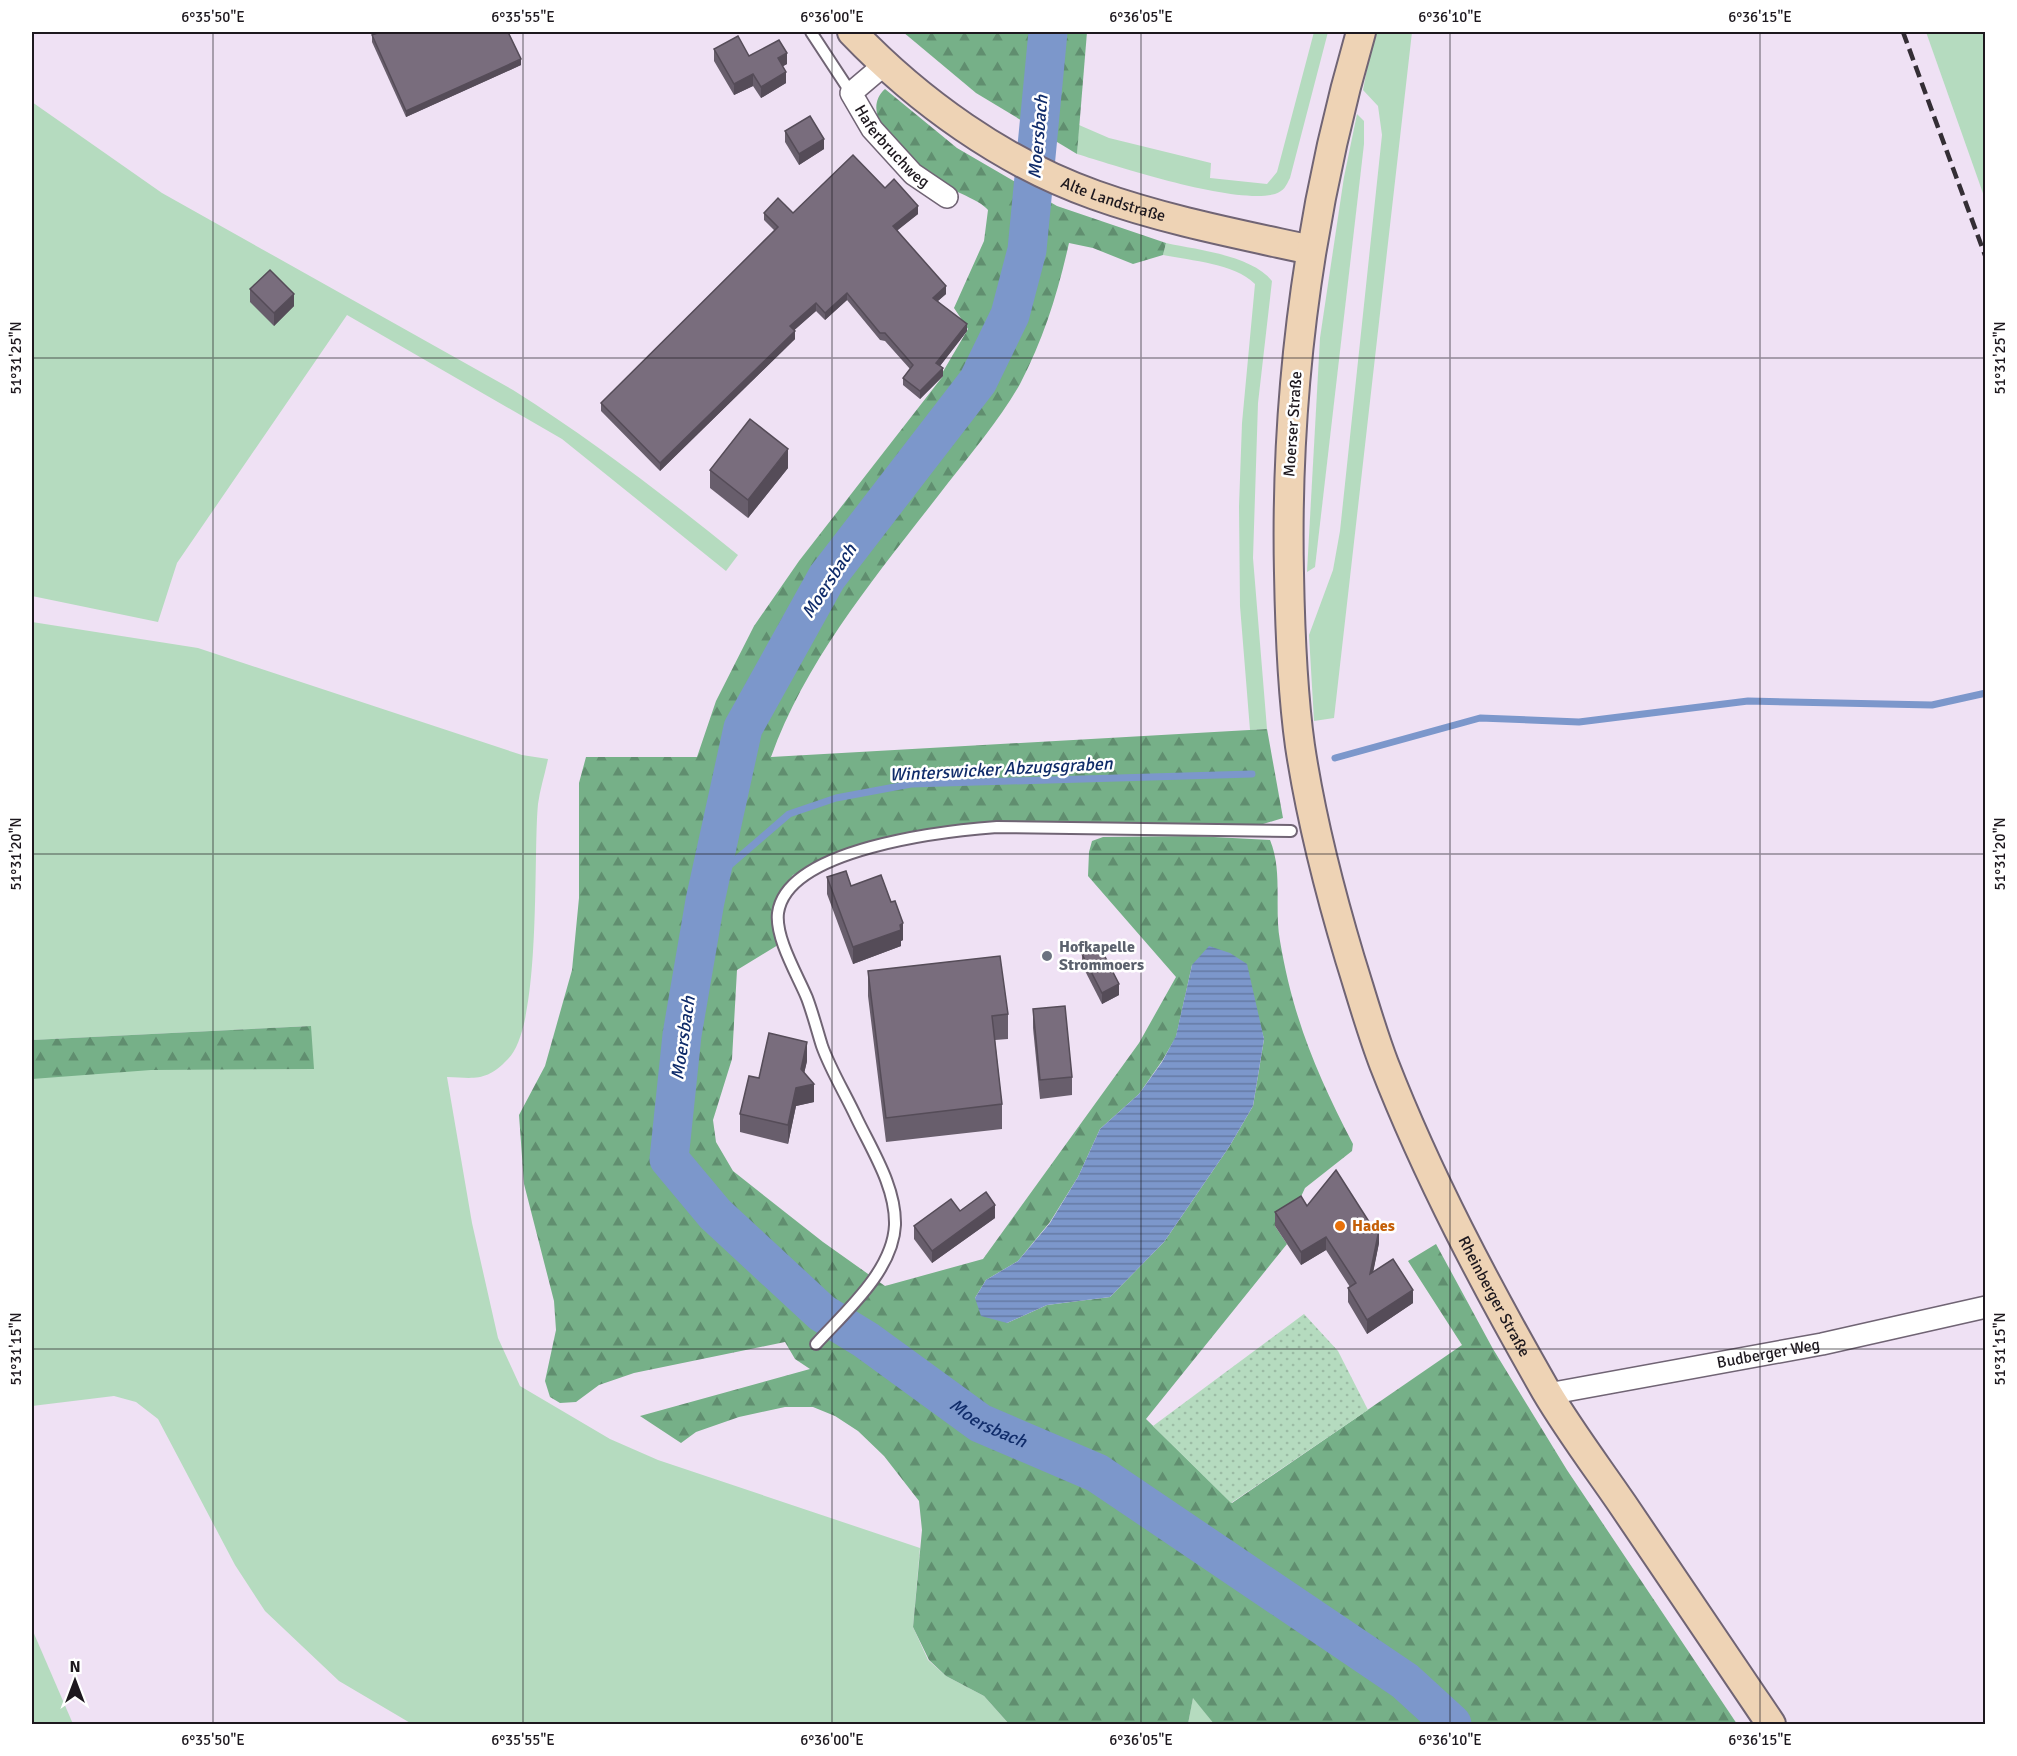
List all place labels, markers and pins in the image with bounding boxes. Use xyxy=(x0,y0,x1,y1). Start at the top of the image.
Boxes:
place label: Hofkapelle Strommoers xyxy=(1059,937,1144,975)
marker: Hofkapelle Strommoers xyxy=(1040,949,1054,963)
place label: Hades xyxy=(1352,1216,1395,1236)
marker: Hades xyxy=(1333,1219,1347,1233)

